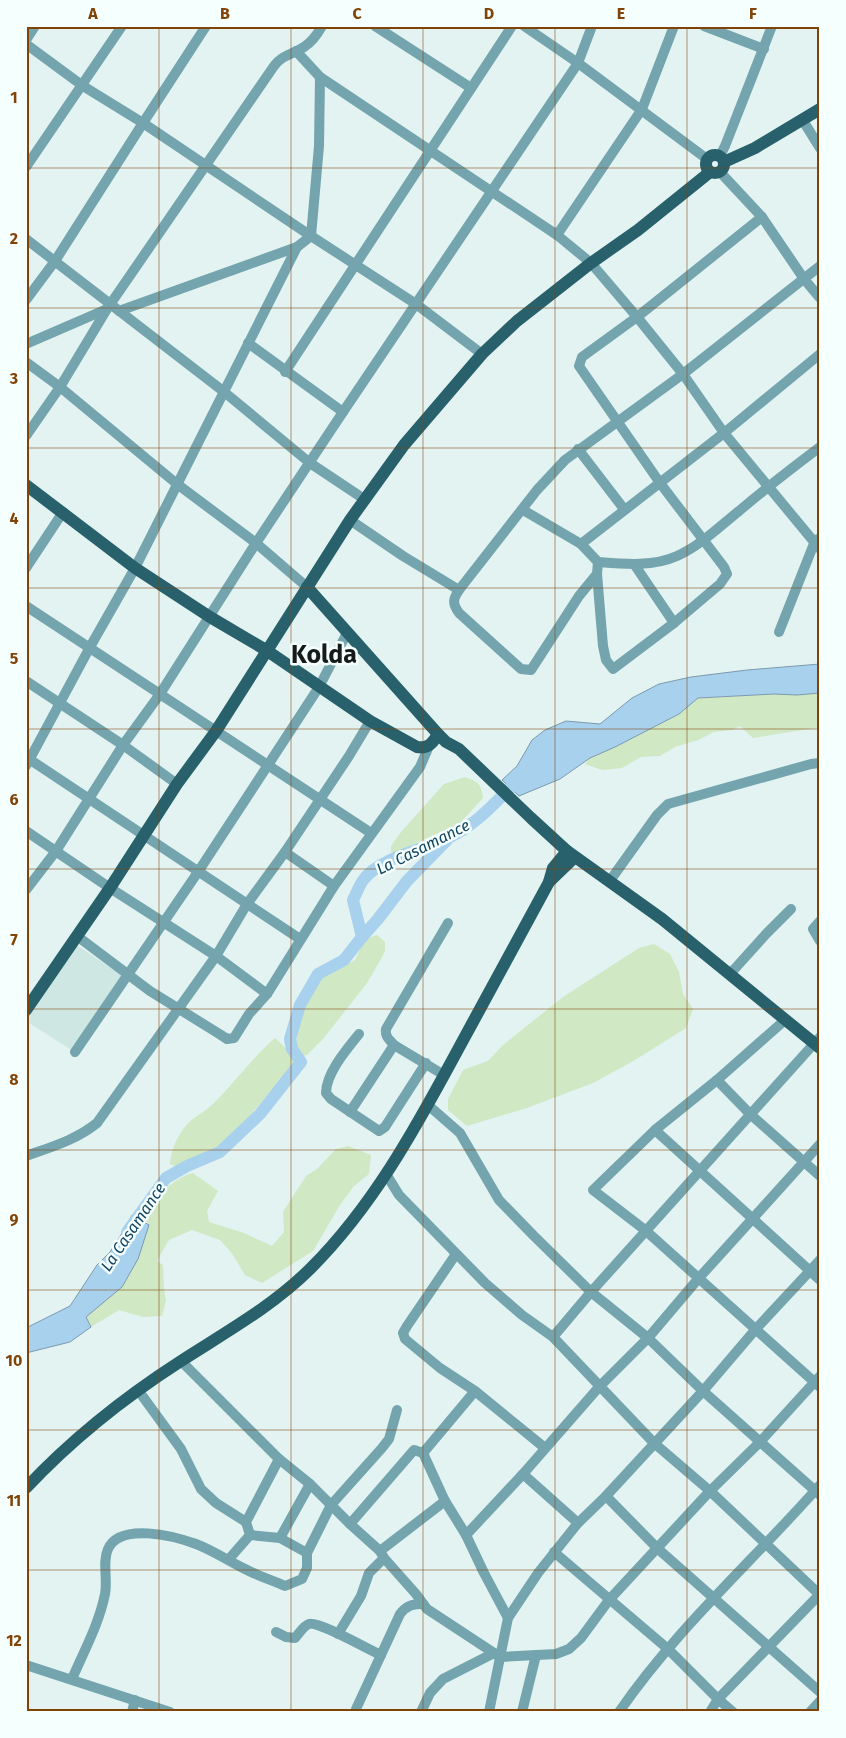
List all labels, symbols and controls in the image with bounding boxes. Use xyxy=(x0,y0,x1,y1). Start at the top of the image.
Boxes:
text: A xyxy=(87,4,98,23)
text: B xyxy=(220,4,230,23)
text: C xyxy=(352,4,362,23)
text: D xyxy=(484,4,494,23)
text: E xyxy=(617,4,625,23)
text: F xyxy=(749,4,757,23)
text: 1 xyxy=(10,88,18,107)
text: 2 xyxy=(10,229,18,248)
text: 3 xyxy=(9,369,18,388)
text: 4 xyxy=(9,509,19,528)
district label: Kolda xyxy=(291,640,357,670)
text: 5 xyxy=(10,649,19,668)
text: 6 xyxy=(9,790,19,809)
water label: La Casamance xyxy=(373,815,473,879)
text: 7 xyxy=(10,930,18,949)
text: 8 xyxy=(9,1070,19,1089)
water label: La Casamance xyxy=(97,1179,169,1275)
text: 9 xyxy=(10,1210,19,1229)
text: 10 xyxy=(6,1351,22,1370)
text: 11 xyxy=(7,1491,21,1510)
text: 12 xyxy=(6,1631,22,1650)

